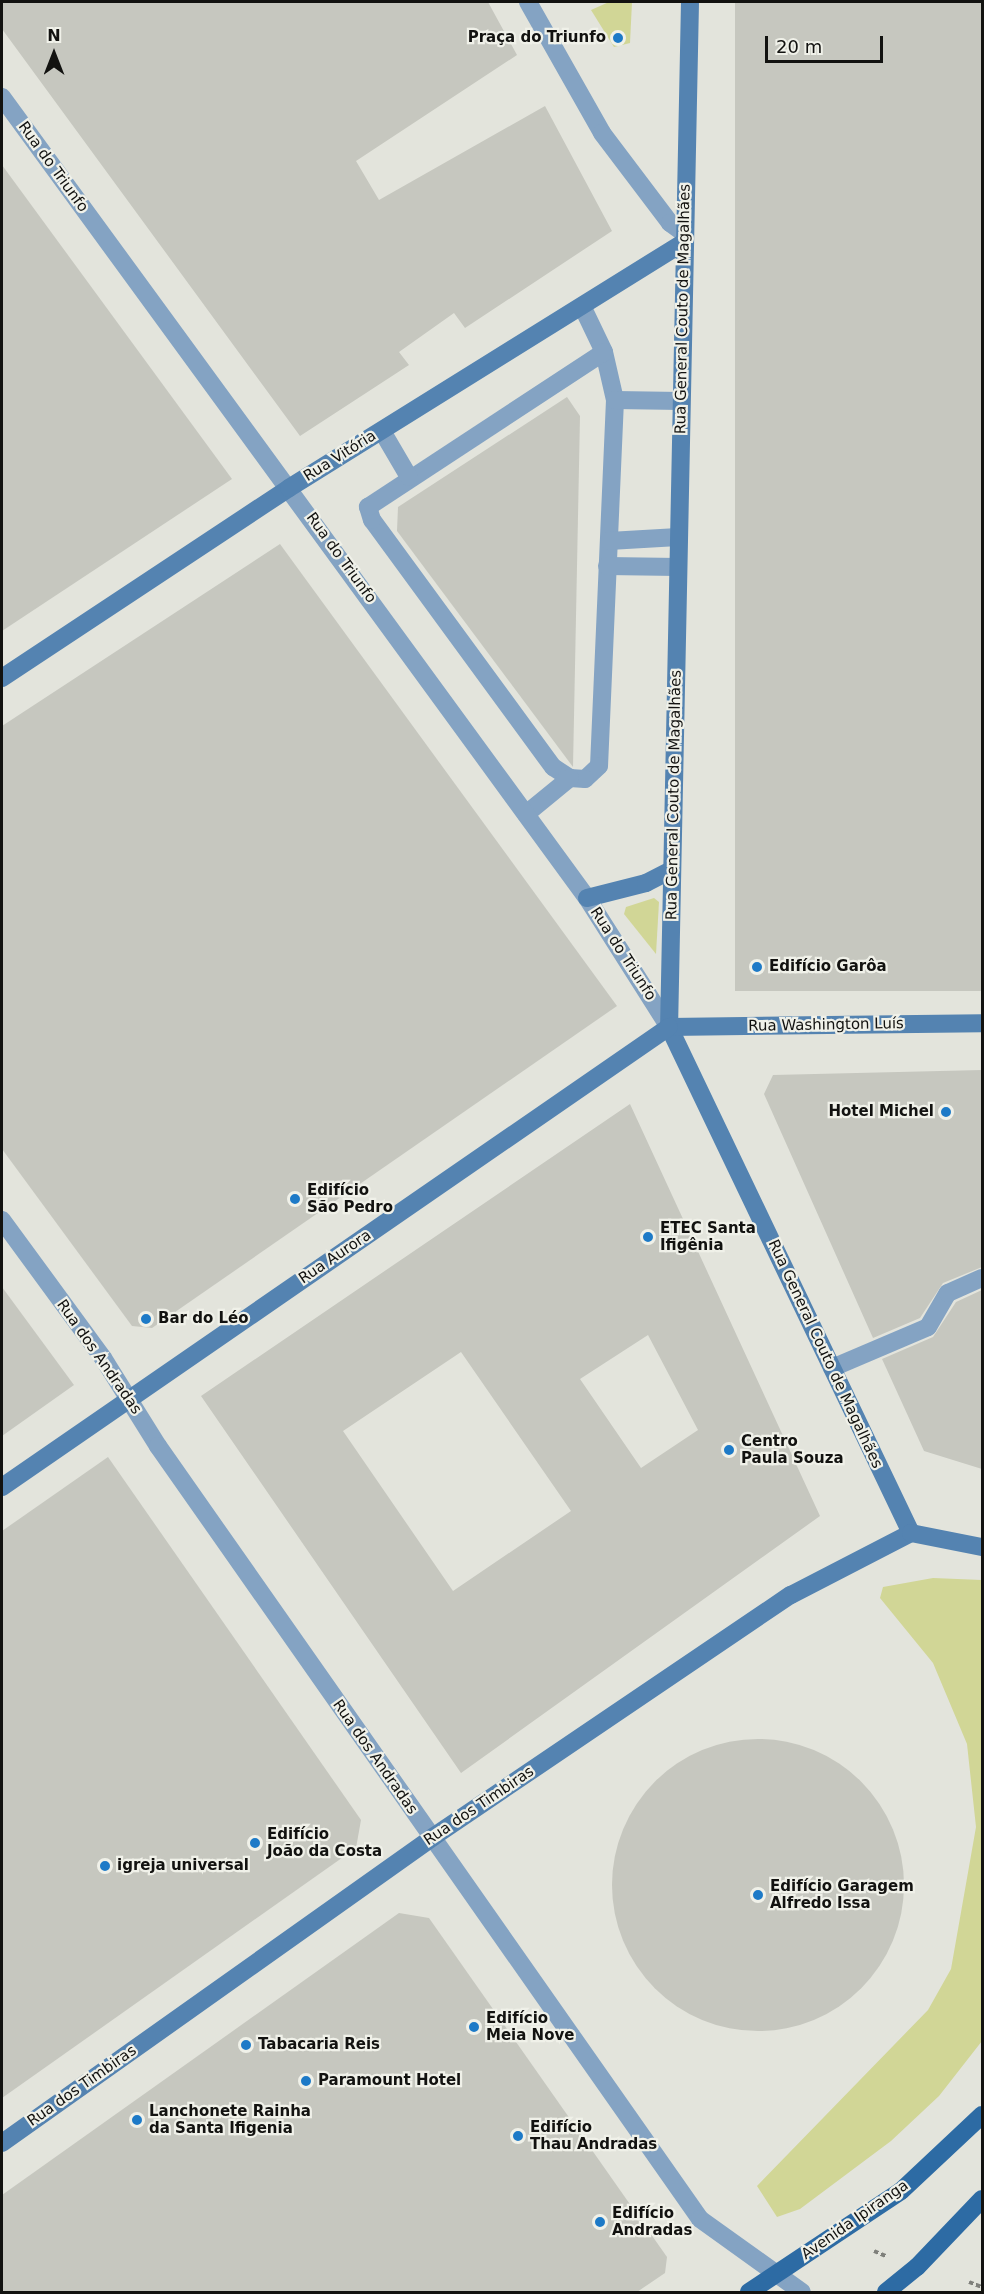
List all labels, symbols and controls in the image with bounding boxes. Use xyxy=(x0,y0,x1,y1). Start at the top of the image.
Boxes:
north arrow xyxy=(24,24,84,84)
scale bar xyxy=(768,24,886,62)
text: N xyxy=(47,26,61,45)
place label: Praça do Triunfo xyxy=(468,29,606,47)
marker: Praça do Triunfo xyxy=(611,31,625,45)
text: 20 m xyxy=(776,36,822,57)
street label: Rua do Triunfo xyxy=(14,118,92,216)
street label: Rua General Couto de Magalhães xyxy=(672,184,694,434)
street label: Rua Vitória xyxy=(301,427,379,485)
street label: Rua do Triunfo xyxy=(302,509,380,607)
street label: Rua General Couto de Magalhães xyxy=(663,670,685,920)
street label: Rua do Triunfo xyxy=(586,904,660,1004)
place label: Edifício Garôa xyxy=(769,958,887,976)
marker: Edifício Garôa xyxy=(750,960,764,974)
street label: Rua Washington Luís xyxy=(748,1015,904,1035)
place label: Hotel Michel xyxy=(828,1103,934,1121)
marker: Hotel Michel xyxy=(939,1105,953,1119)
place label: Edifício São Pedro xyxy=(307,1181,393,1216)
marker: Edifício São Pedro xyxy=(288,1192,302,1206)
place label: ETEC Santa Ifigênia xyxy=(660,1219,756,1254)
street label: Rua Aurora xyxy=(295,1226,375,1288)
marker: ETEC Santa Ifigênia xyxy=(641,1230,655,1244)
street label: Rua General Couto de Magalhães xyxy=(764,1237,886,1471)
street label: Rua dos Andradas xyxy=(53,1296,145,1418)
place label: Bar do Léo xyxy=(158,1310,248,1328)
marker: Bar do Léo xyxy=(139,1312,153,1326)
place label: Centro Paula Souza xyxy=(741,1432,844,1467)
marker: Centro Paula Souza xyxy=(722,1443,736,1457)
street label: Rua dos Andradas xyxy=(329,1696,421,1818)
street label: Rua dos Timbiras xyxy=(421,1763,537,1849)
place label: Edifício João da Costa xyxy=(267,1825,382,1860)
marker: Edifício João da Costa xyxy=(248,1836,262,1850)
place label: igreja universal xyxy=(117,1857,249,1875)
marker: igreja universal xyxy=(98,1859,112,1873)
place label: Edifício Garagem Alfredo Issa xyxy=(770,1877,914,1912)
marker: Edifício Garagem Alfredo Issa xyxy=(751,1888,765,1902)
place label: Edifício Meia Nove xyxy=(486,2009,574,2044)
marker: Edifício Meia Nove xyxy=(467,2020,481,2034)
place label: Tabacaria Reis xyxy=(258,2036,380,2054)
marker: Tabacaria Reis xyxy=(239,2038,253,2052)
street label: Rua dos Timbiras xyxy=(24,2042,140,2130)
place label: Paramount Hotel xyxy=(318,2072,461,2090)
marker: Paramount Hotel xyxy=(299,2074,313,2088)
place label: Lanchonete Rainha da Santa Ifigenia xyxy=(149,2102,311,2137)
marker: Lanchonete Rainha da Santa Ifigenia xyxy=(130,2113,144,2127)
place label: Edifício Thau Andradas xyxy=(530,2118,657,2153)
marker: Edifício Thau Andradas xyxy=(511,2129,525,2143)
street label: Avenida Ipiranga xyxy=(798,2176,912,2264)
place label: Edifício Andradas xyxy=(612,2204,692,2239)
marker: Edifício Andradas xyxy=(593,2215,607,2229)

